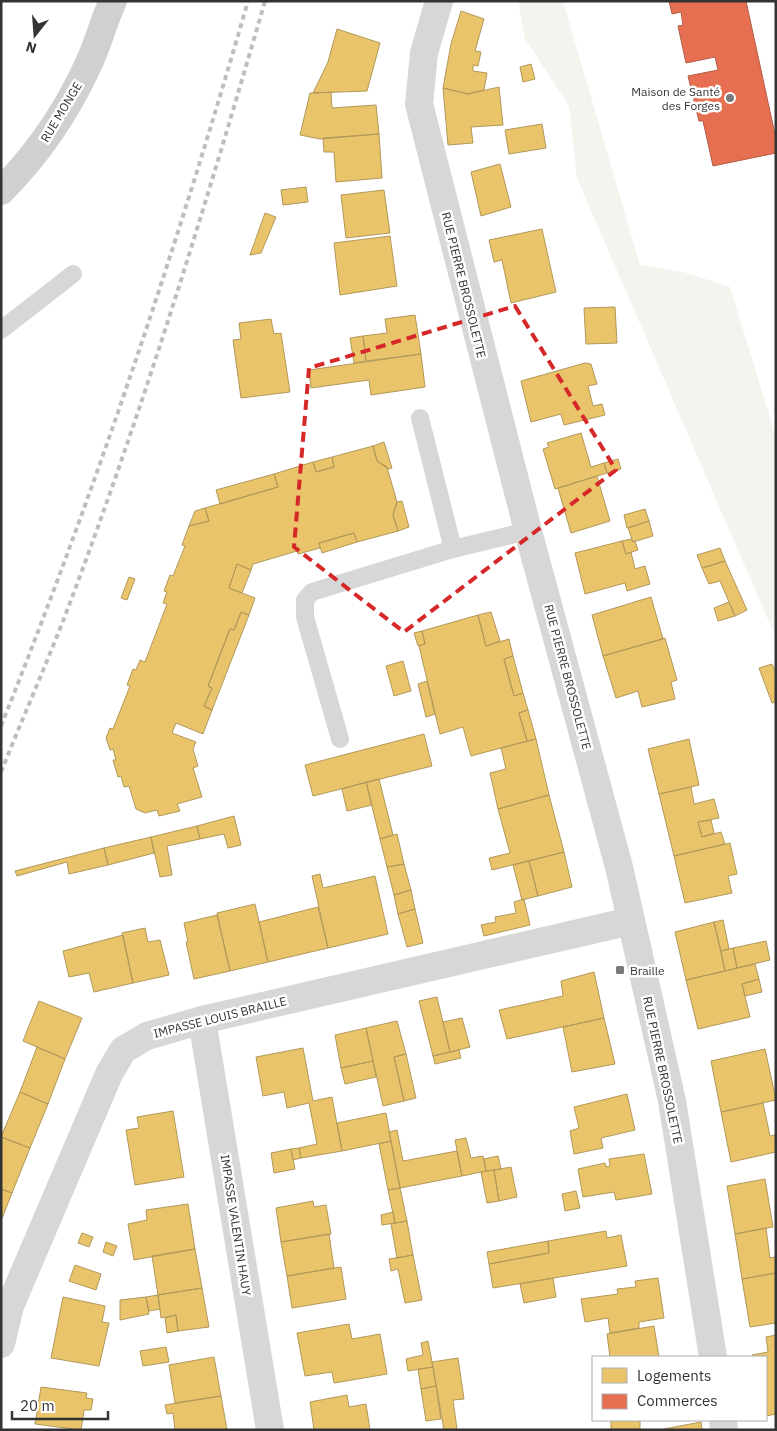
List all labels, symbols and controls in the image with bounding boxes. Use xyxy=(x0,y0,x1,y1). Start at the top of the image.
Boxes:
north arrow xyxy=(10,10,60,60)
text: N xyxy=(24,37,39,58)
street label: RUE MONGE xyxy=(37,79,85,145)
place label: Maison de Santé des Forges xyxy=(631,84,720,113)
marker: Maison de Santé des Forges xyxy=(724,92,736,104)
street label: RUE PIERRE BROSSOLETTE xyxy=(439,210,489,360)
street label: RUE PIERRE BROSSOLETTE xyxy=(541,603,595,751)
place label: Braille xyxy=(630,963,665,978)
marker: Braille xyxy=(614,964,626,976)
street label: IMPASSE LOUIS BRAILLE xyxy=(152,993,288,1041)
street label: RUE PIERRE BROSSOLETTE xyxy=(640,995,686,1145)
street label: IMPASSE VALENTIN HAUY xyxy=(217,1153,255,1297)
legend xyxy=(592,1356,767,1421)
text: Logements xyxy=(637,1366,711,1385)
scale bar xyxy=(12,1388,109,1420)
text: Commerces xyxy=(637,1391,718,1410)
text: 20 m xyxy=(20,1396,55,1415)

